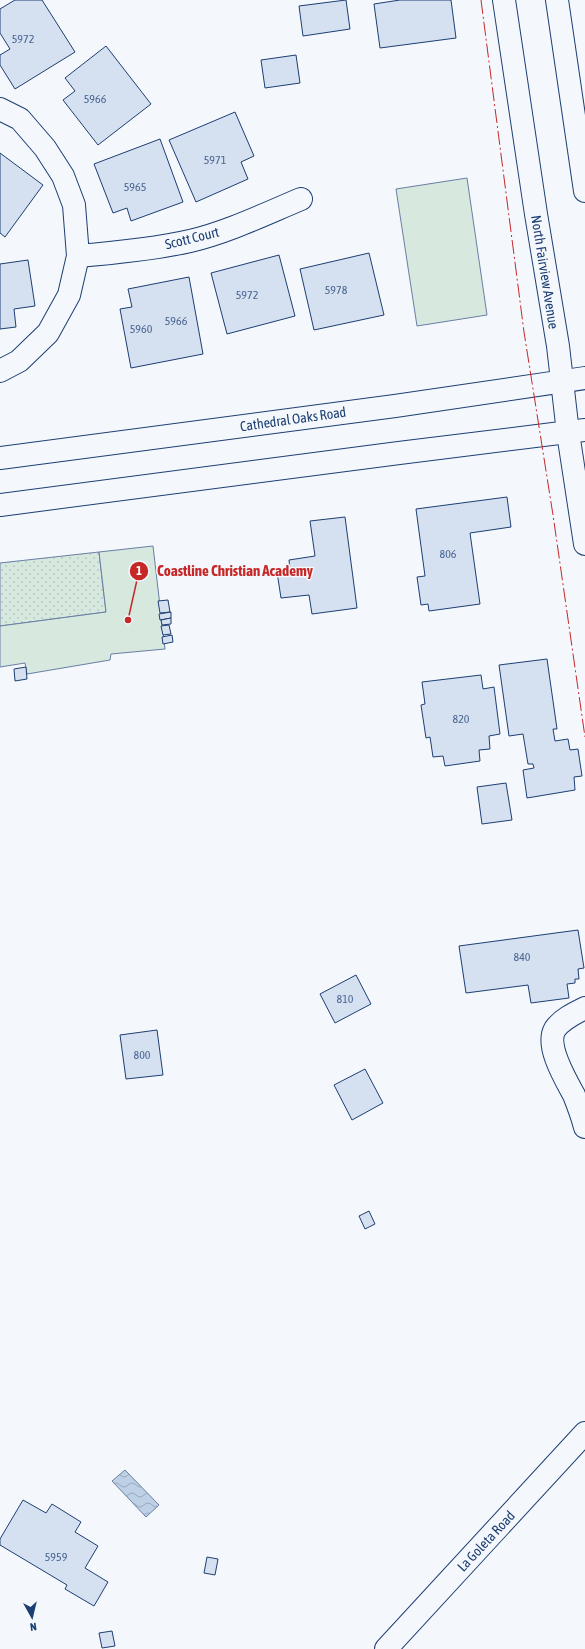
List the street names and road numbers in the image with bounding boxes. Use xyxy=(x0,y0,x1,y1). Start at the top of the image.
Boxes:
street label: North Fairview Avenue xyxy=(528,214,562,330)
street label: Scott Court xyxy=(163,224,221,252)
street label: Cathedral Oaks Road xyxy=(239,404,347,434)
street label: La Goleta Road xyxy=(454,1507,518,1575)

